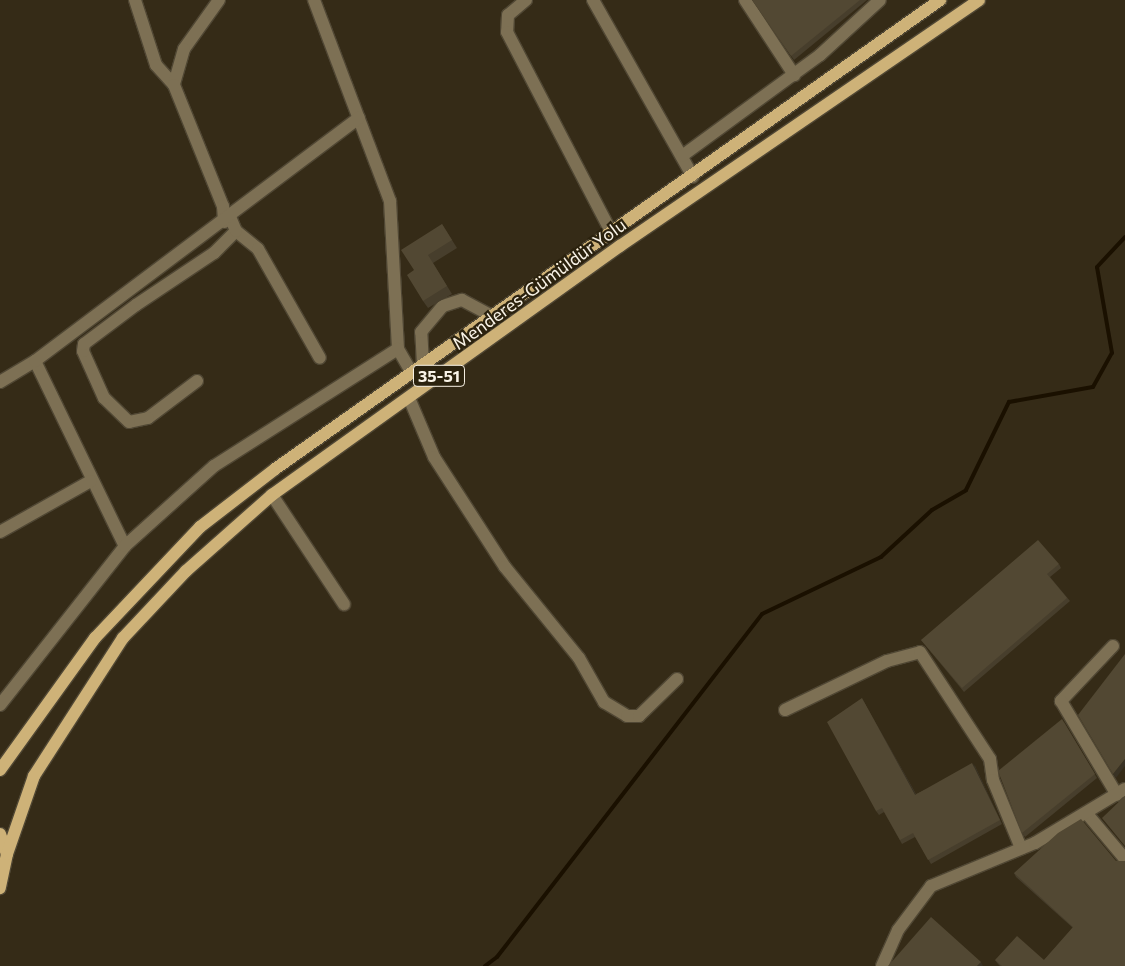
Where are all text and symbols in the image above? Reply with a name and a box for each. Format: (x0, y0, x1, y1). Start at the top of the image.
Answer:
street label: Menderes-Gümüldür Yolu (448, 214, 630, 354)
road number: 35-51 (413, 362, 465, 390)

